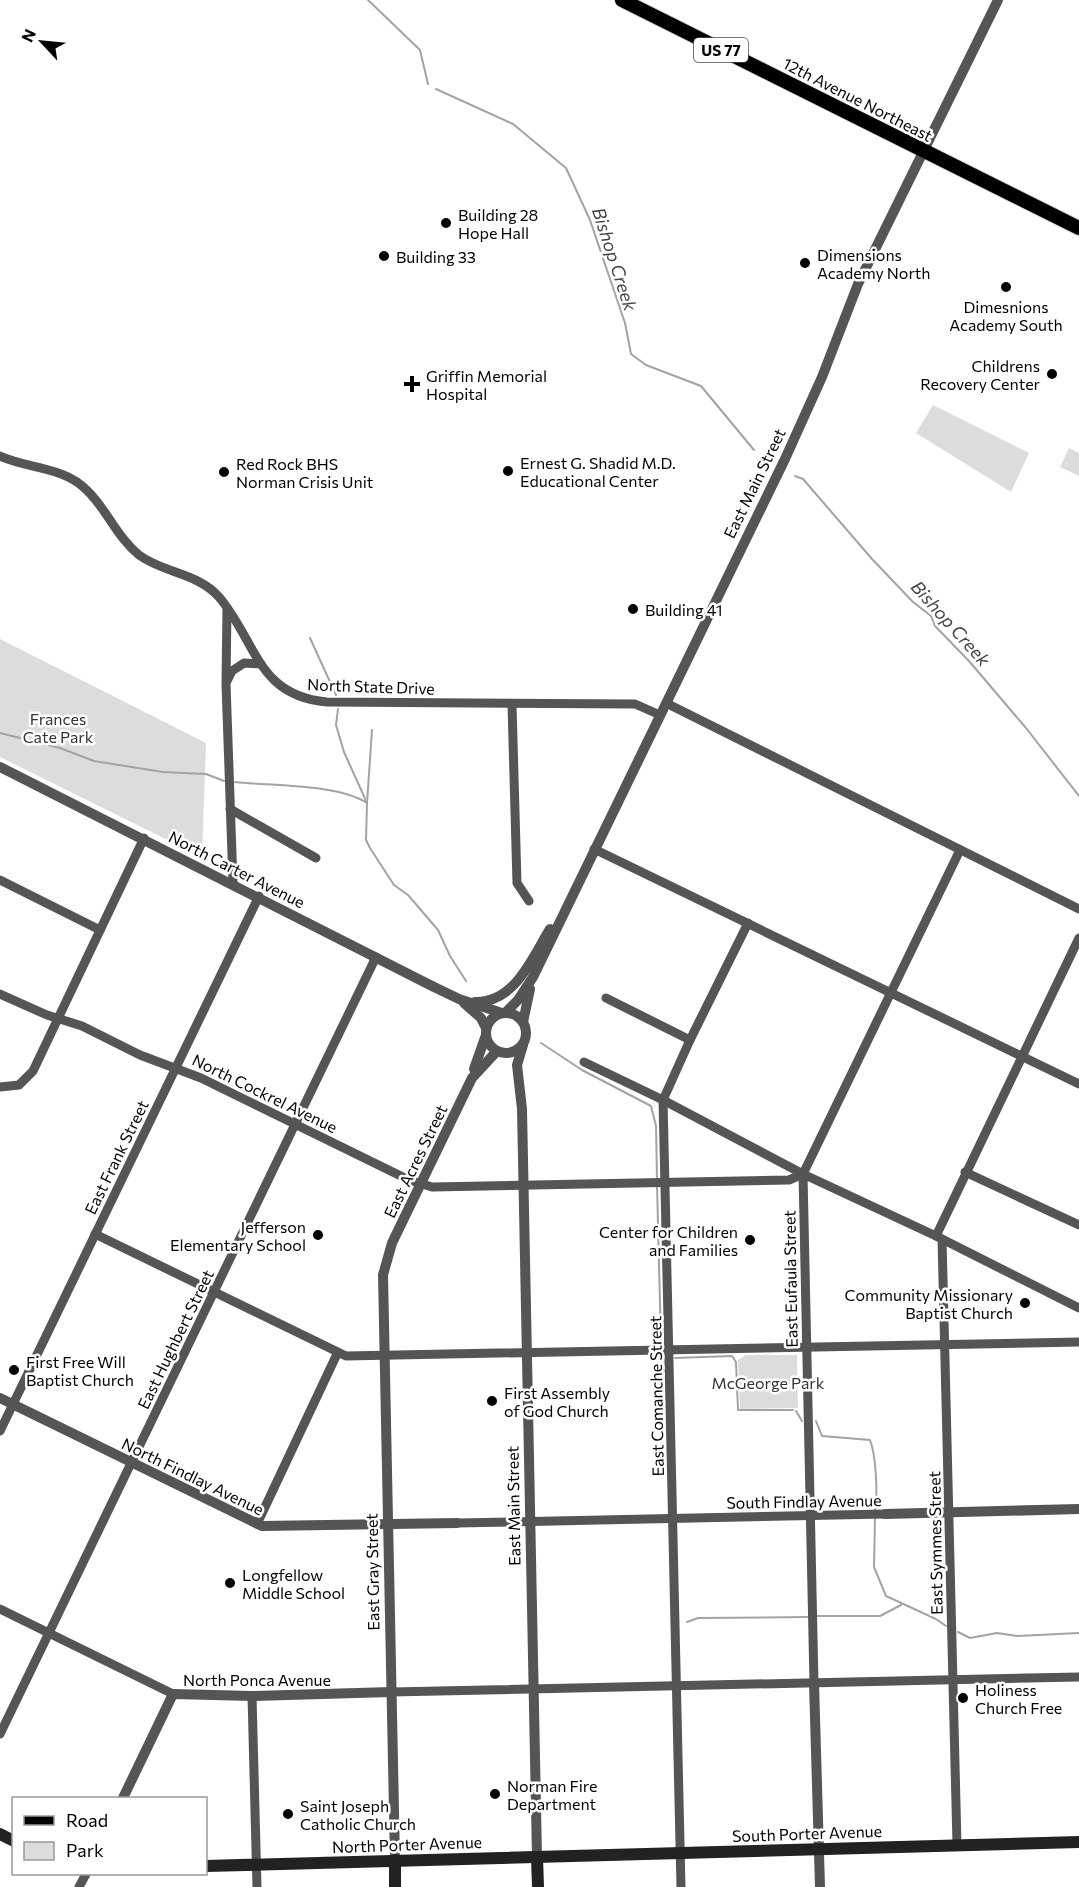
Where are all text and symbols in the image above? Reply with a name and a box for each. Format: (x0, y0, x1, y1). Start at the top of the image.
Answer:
north arrow (12, 12, 72, 72)
text: N (17, 26, 39, 45)
road number: US 77 (694, 38, 748, 62)
street label: 12th Avenue Northeast (780, 53, 936, 145)
water label: Bishop Creek (588, 204, 642, 315)
place label: Building 28 Hope Hall (458, 205, 538, 242)
marker: Building 28 Hope Hall (439, 216, 453, 230)
place label: Dimensions Academy North (817, 245, 931, 282)
place label: Building 33 (396, 247, 476, 266)
marker: Building 33 (377, 249, 391, 263)
marker: Dimensions Academy North (798, 256, 812, 270)
marker: Dimesnions Academy South (999, 280, 1013, 294)
place label: Dimesnions Academy South (949, 297, 1063, 334)
place label: Childrens Recovery Center (920, 356, 1041, 393)
place label: Griffin Memorial Hospital (426, 366, 547, 403)
marker: Childrens Recovery Center (1045, 367, 1059, 381)
marker: Griffin Memorial Hospital (403, 375, 421, 393)
street label: East Main Street (719, 425, 789, 541)
place label: Ernest G. Shadid M.D. Educational Center (520, 453, 676, 490)
place label: Red Rock BHS Norman Crisis Unit (236, 454, 374, 491)
marker: Ernest G. Shadid M.D. Educational Center (501, 464, 515, 478)
marker: Red Rock BHS Norman Crisis Unit (217, 465, 231, 479)
water label: Bishop Creek (907, 576, 996, 671)
place label: Building 41 (645, 600, 723, 619)
marker: Building 41 (626, 602, 640, 616)
street label: North State Drive (307, 674, 435, 698)
park label: Frances Cate Park (23, 709, 94, 746)
street label: North Carter Avenue (166, 826, 308, 912)
street label: North Cockrel Avenue (189, 1050, 341, 1136)
street label: East Frank Street (80, 1097, 152, 1217)
street label: East Acres Street (379, 1101, 451, 1221)
street label: East Eufaula Street (779, 1210, 801, 1348)
place label: Jefferson Elementary School (170, 1217, 306, 1254)
place label: Center for Children and Families (599, 1222, 738, 1259)
marker: Jefferson Elementary School (311, 1228, 325, 1242)
marker: Center for Children and Families (743, 1233, 757, 1247)
street label: East Hughbert Street (133, 1266, 217, 1412)
place label: Community Missionary Baptist Church (845, 1285, 1013, 1322)
marker: Community Missionary Baptist Church (1018, 1296, 1032, 1310)
street label: East Comanche Street (645, 1315, 667, 1476)
place label: First Free Will Baptist Church (26, 1352, 134, 1389)
marker: First Free Will Baptist Church (7, 1363, 21, 1377)
park label: McGeorge Park (712, 1373, 825, 1392)
place label: First Assembly of God Church (504, 1383, 610, 1420)
marker: First Assembly of God Church (485, 1394, 499, 1408)
street label: North Findlay Avenue (119, 1433, 267, 1519)
street label: East Main Street (502, 1445, 524, 1566)
street label: East Symmes Street (924, 1470, 946, 1615)
street label: South Findlay Avenue (726, 1490, 882, 1512)
street label: East Gray Street (361, 1513, 383, 1631)
place label: Longfellow Middle School (242, 1565, 345, 1602)
marker: Longfellow Middle School (223, 1576, 237, 1590)
street label: North Ponca Avenue (183, 1670, 331, 1689)
place label: Holiness Church Free (975, 1680, 1062, 1717)
marker: Holiness Church Free (956, 1691, 970, 1705)
place label: Norman Fire Department (507, 1776, 597, 1813)
marker: Norman Fire Department (488, 1787, 502, 1801)
place label: Saint Joseph Catholic Church (300, 1796, 416, 1833)
legend (12, 1797, 207, 1875)
marker: Saint Joseph Catholic Church (281, 1807, 295, 1821)
text: Road (66, 1809, 108, 1831)
street label: South Porter Avenue (732, 1821, 882, 1845)
street label: North Porter Avenue (332, 1832, 482, 1856)
text: Park (66, 1839, 104, 1861)

